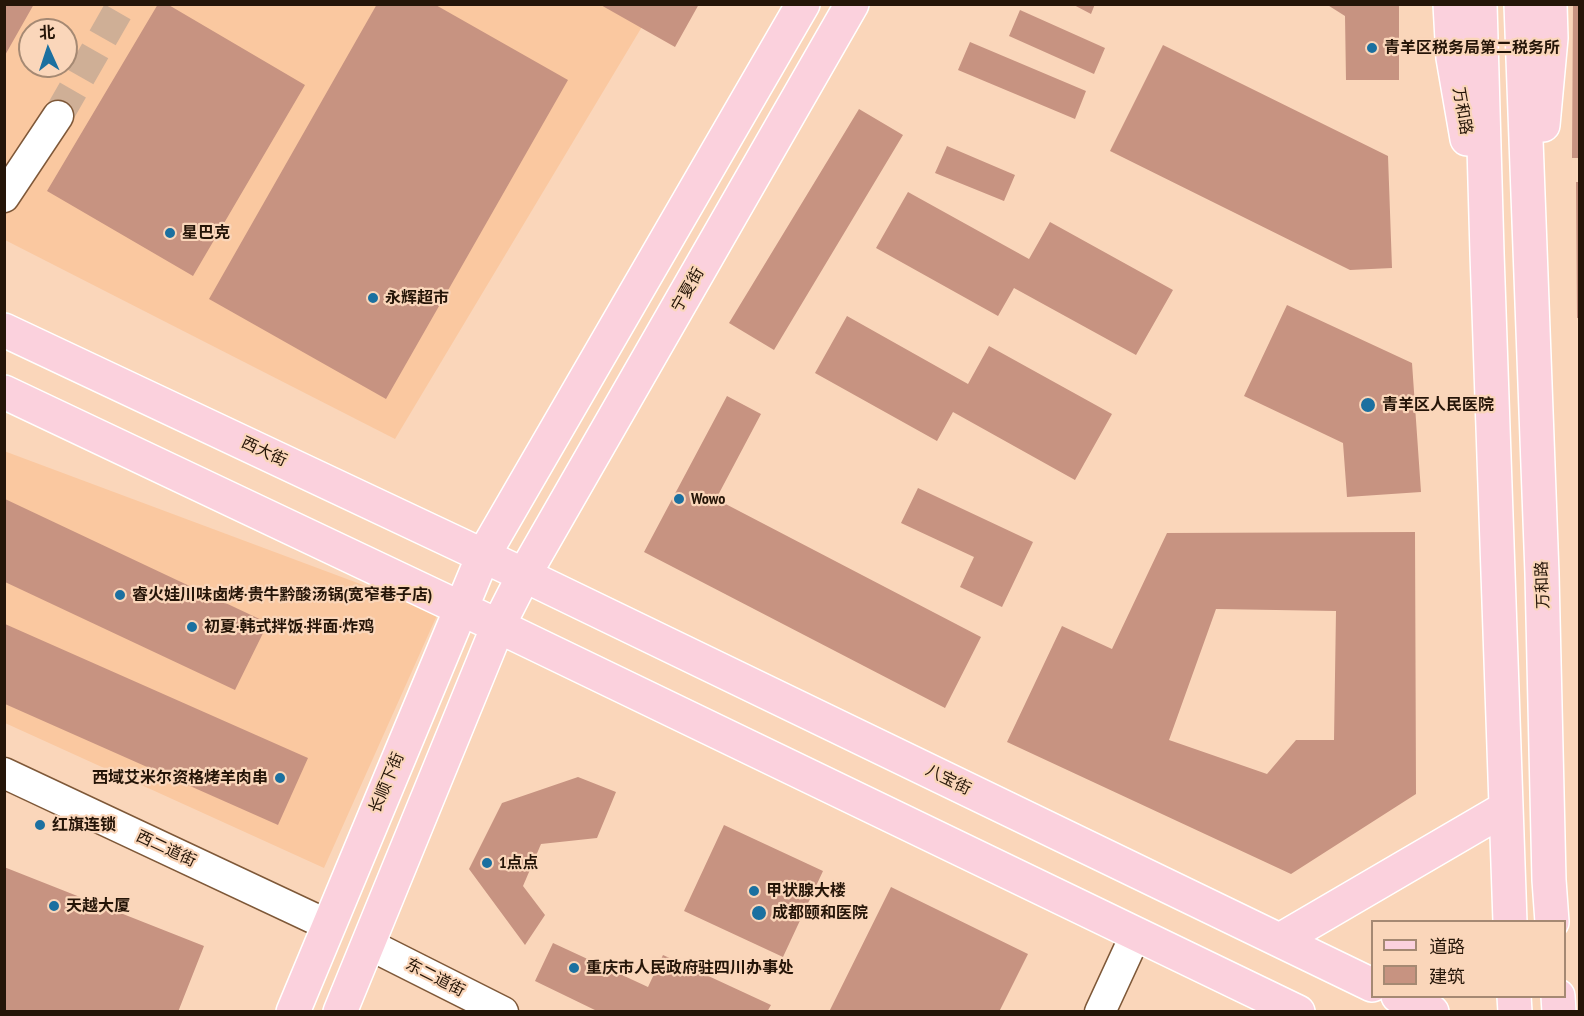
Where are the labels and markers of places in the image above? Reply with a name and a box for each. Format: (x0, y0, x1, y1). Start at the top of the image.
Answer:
place label: 青羊区税务局第二税务所 (1384, 38, 1560, 58)
marker: 青羊区税务局第二税务所 (1365, 41, 1379, 55)
place label: 星巴克 (182, 223, 230, 243)
marker: 星巴克 (163, 226, 177, 240)
place label: 永辉超市 (385, 288, 449, 308)
marker: 永辉超市 (366, 291, 380, 305)
place label: 青羊区人民医院 (1382, 395, 1494, 415)
marker: 青羊区人民医院 (1359, 396, 1377, 414)
place label: Wowo (691, 489, 725, 509)
marker: Wowo (672, 492, 686, 506)
place label: 睿火娃川味卤烤·贵牛黔酸汤锅(宽窄巷子店) (132, 585, 432, 605)
marker: 睿火娃川味卤烤·贵牛黔酸汤锅(宽窄巷子店) (113, 588, 127, 602)
place label: 初夏·韩式拌饭·拌面·炸鸡 (204, 617, 374, 637)
marker: 初夏·韩式拌饭·拌面·炸鸡 (185, 620, 199, 634)
place label: 西域艾米尔资格烤羊肉串 (92, 768, 268, 788)
marker: 西域艾米尔资格烤羊肉串 (273, 771, 287, 785)
place label: 红旗连锁 (52, 815, 116, 835)
marker: 红旗连锁 (33, 818, 47, 832)
place label: 1点点 (499, 853, 539, 873)
marker: 1点点 (480, 856, 494, 870)
place label: 甲状腺大楼 (766, 881, 846, 901)
marker: 甲状腺大楼 (747, 884, 761, 898)
place label: 天越大厦 (66, 896, 130, 916)
marker: 天越大厦 (47, 899, 61, 913)
place label: 成都颐和医院 (772, 903, 868, 923)
marker: 成都颐和医院 (750, 904, 768, 922)
place label: 重庆市人民政府驻四川办事处 (586, 958, 794, 978)
marker: 重庆市人民政府驻四川办事处 (567, 961, 581, 975)

